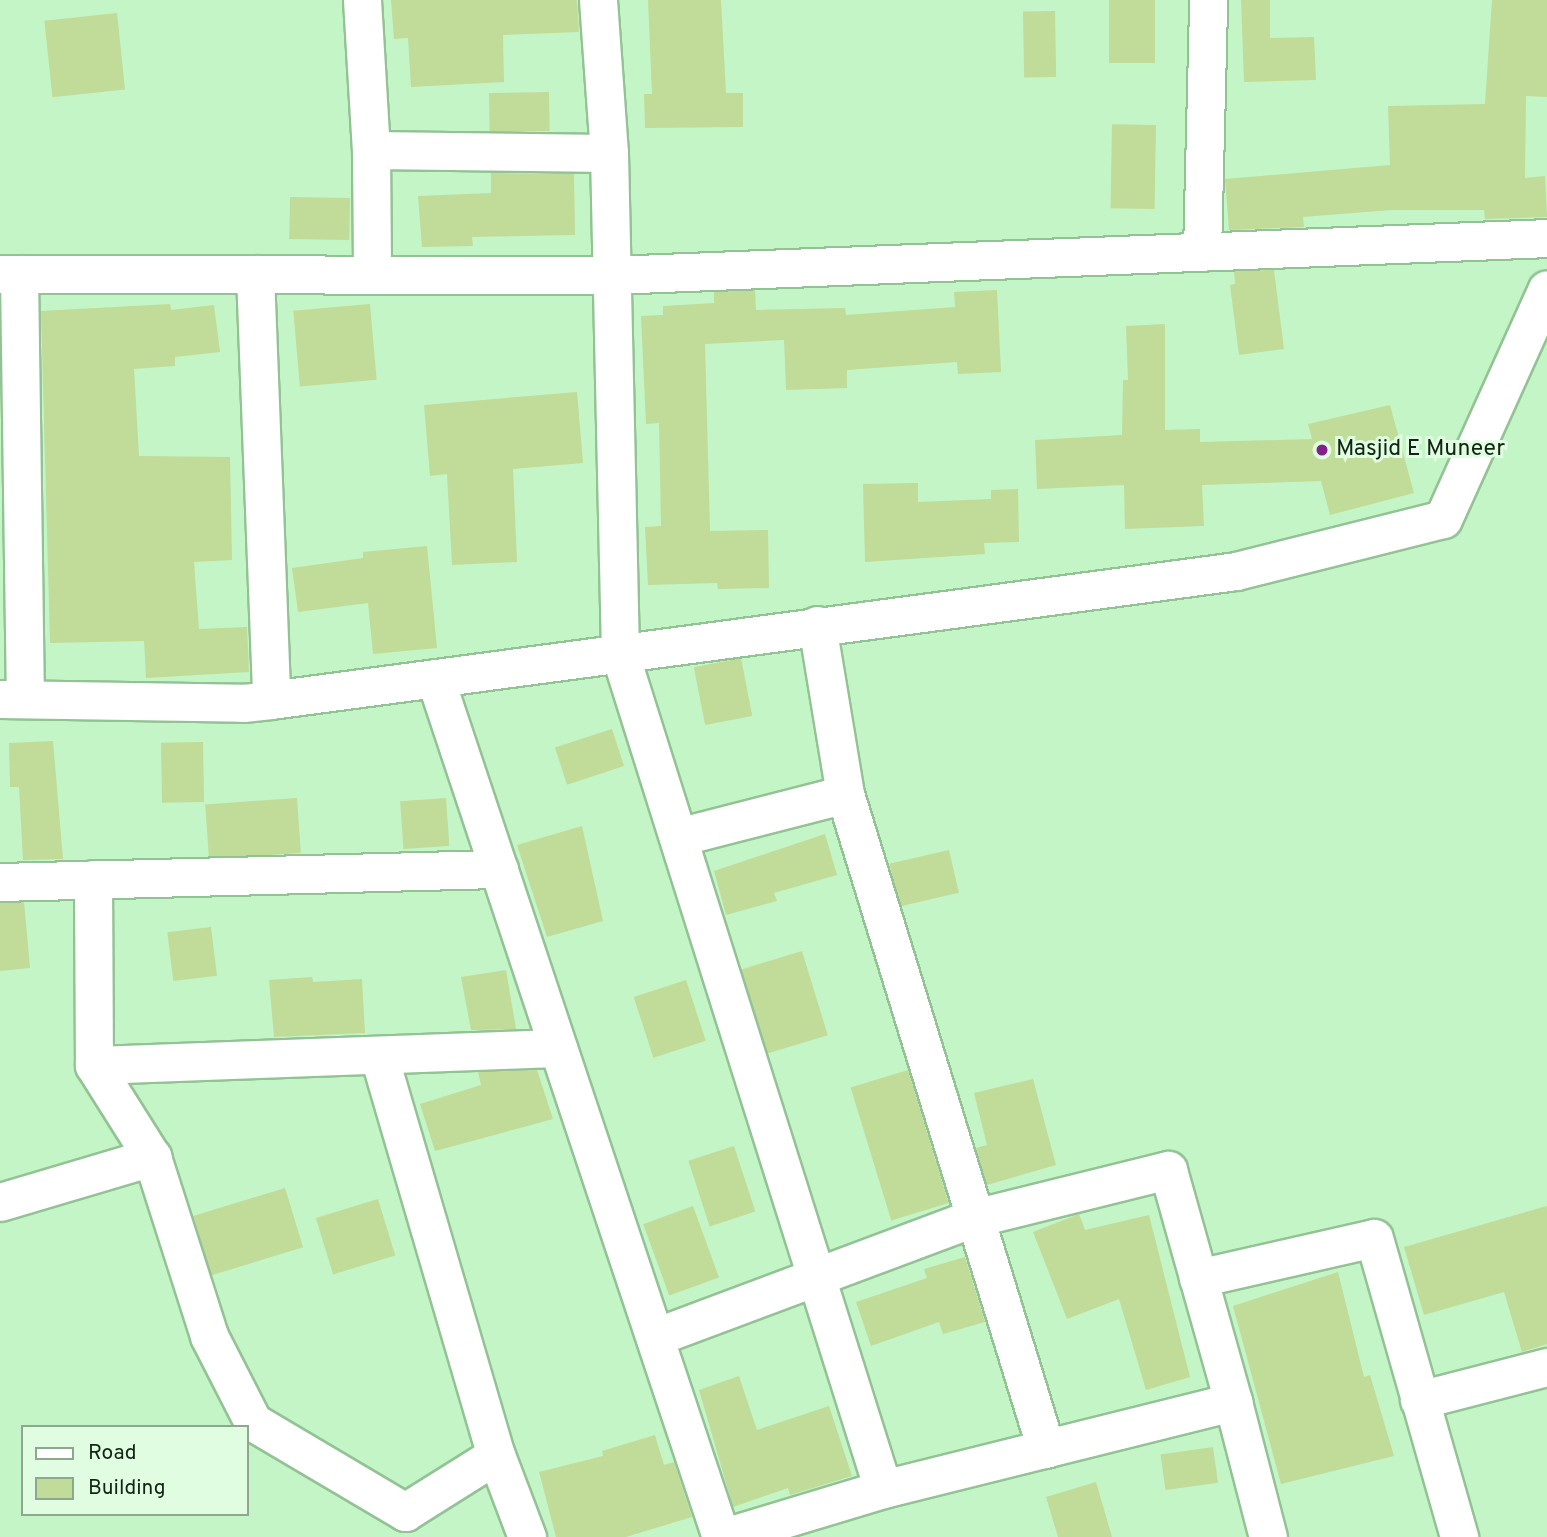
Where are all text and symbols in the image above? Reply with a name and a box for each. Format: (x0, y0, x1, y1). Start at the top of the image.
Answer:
place label: Masjid E Muneer (1336, 436, 1505, 464)
marker: Masjid E Muneer (1314, 442, 1330, 458)
legend (21, 1425, 248, 1516)
text: Road (88, 1440, 137, 1467)
text: Building (88, 1475, 166, 1502)

